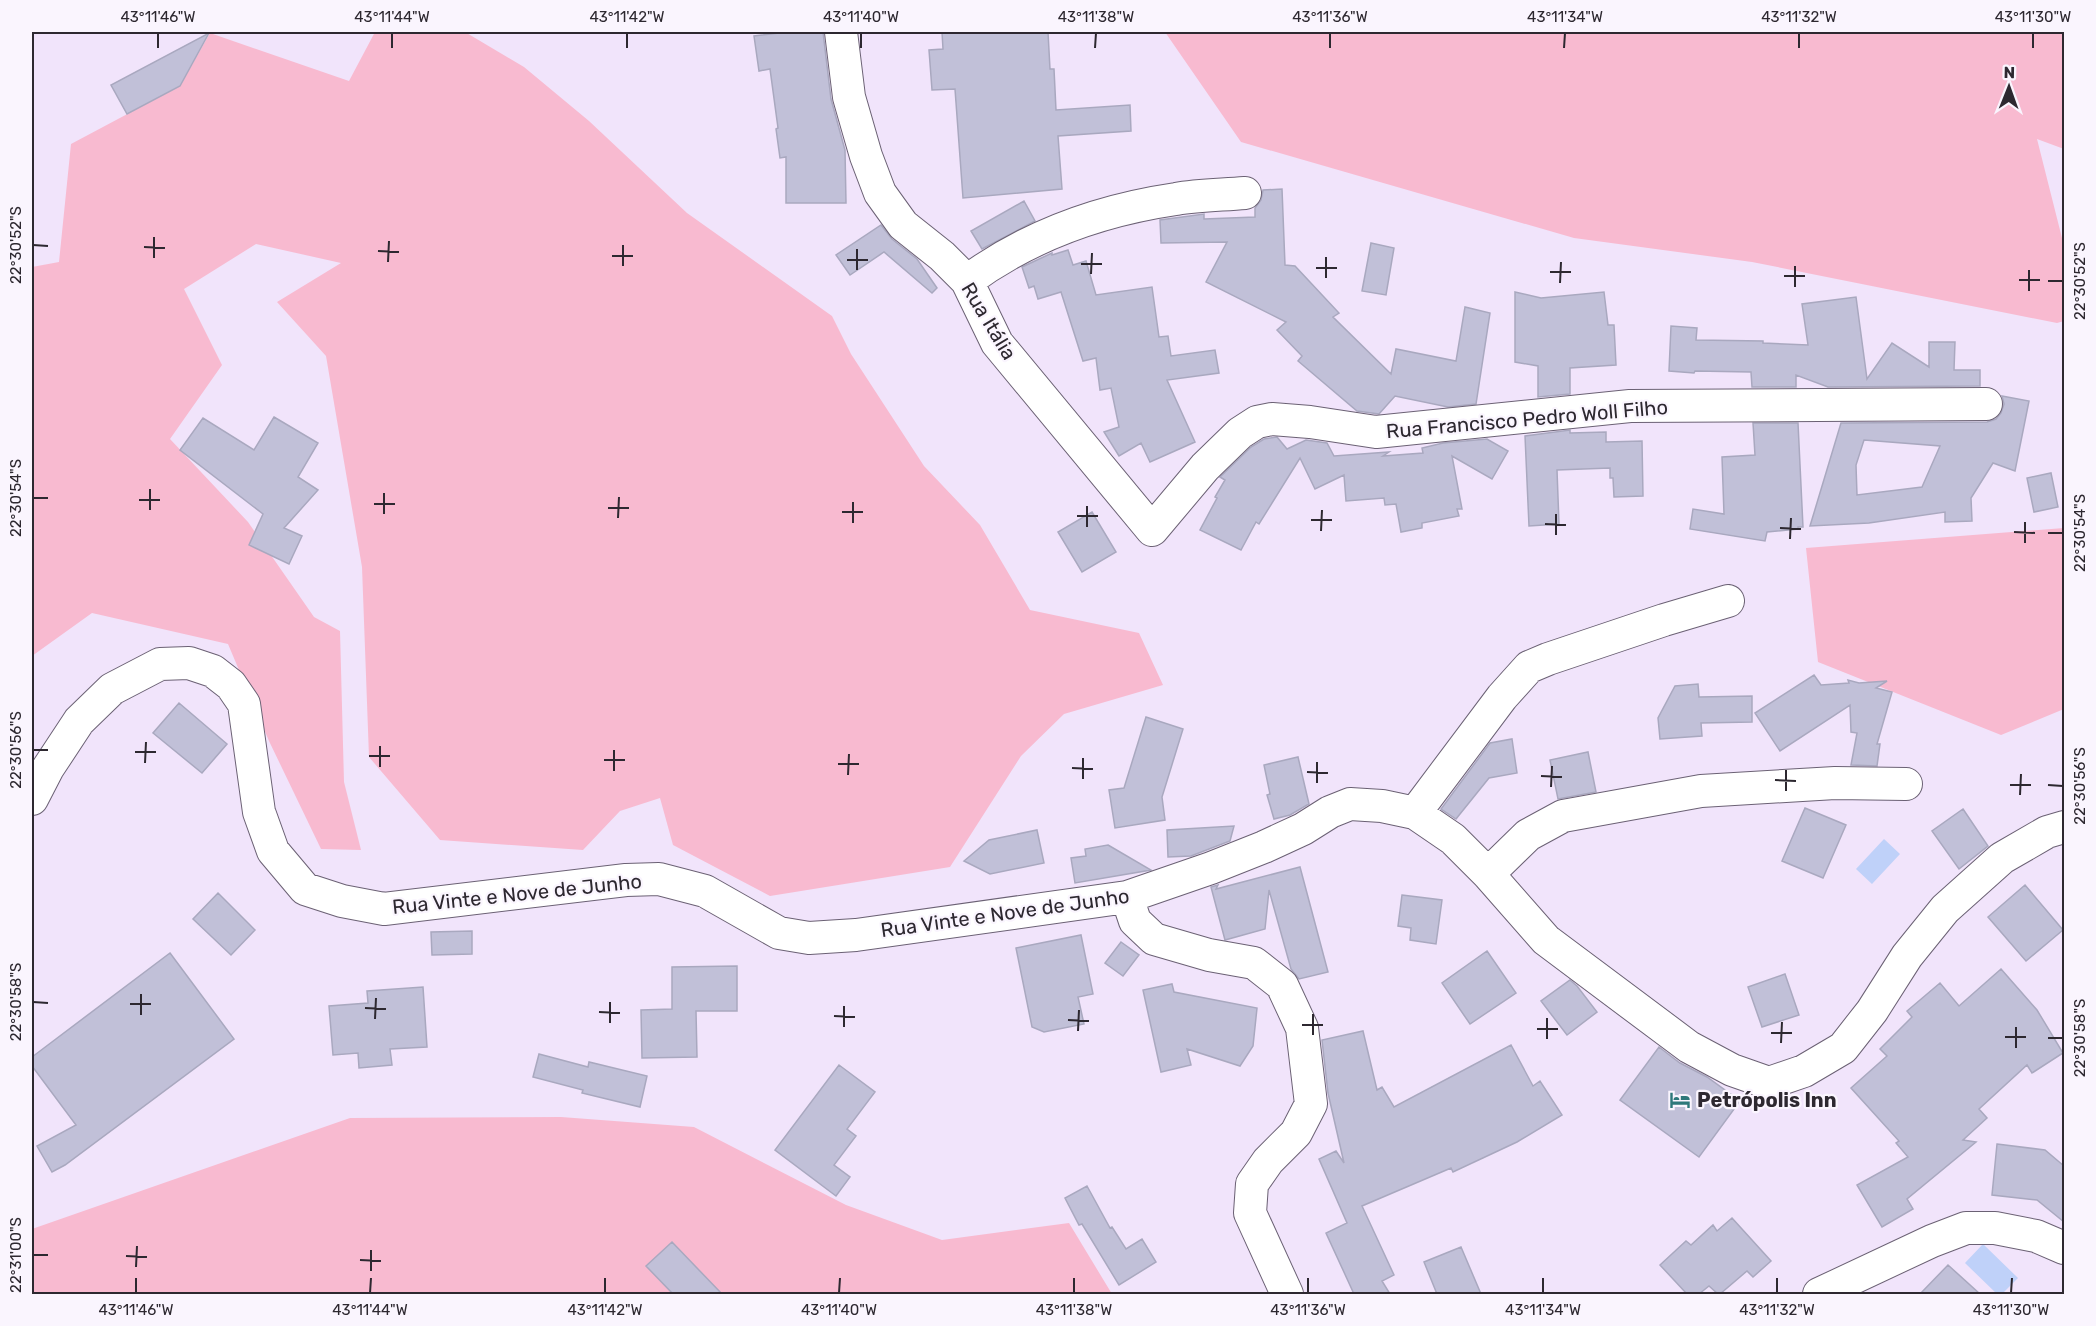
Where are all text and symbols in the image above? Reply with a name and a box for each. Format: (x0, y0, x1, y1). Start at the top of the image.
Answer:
text: 43°11'46"W (121, 8, 195, 26)
text: 43°11'44"W (354, 8, 430, 26)
text: 43°11'42"W (589, 8, 665, 26)
text: 43°11'40"W (823, 8, 899, 26)
text: 43°11'38"W (1058, 8, 1134, 26)
text: 43°11'36"W (1292, 8, 1368, 26)
text: 43°11'34"W (1527, 8, 1603, 26)
text: 43°11'32"W (1761, 8, 1837, 26)
text: 43°11'30"W (1995, 8, 2071, 26)
north arrow (1979, 57, 2039, 117)
text: N (2003, 63, 2015, 82)
text: 22°30'52"S (7, 206, 25, 284)
text: 22°30'52"S (2071, 242, 2089, 320)
street label: Rua Itália (957, 278, 1021, 364)
street label: Rua Francisco Pedro Woll Filho (1385, 395, 1669, 443)
text: 22°30'54"S (7, 459, 25, 537)
text: 22°30'54"S (2071, 494, 2089, 572)
text: 22°30'56"S (7, 711, 25, 789)
text: 22°30'56"S (2071, 747, 2089, 825)
street label: Rua Vinte e Nove de Junho (391, 869, 643, 919)
street label: Rua Vinte e Nove de Junho (879, 884, 1131, 942)
text: 22°30'58"S (7, 963, 25, 1041)
text: 22°30'58"S (2071, 999, 2089, 1077)
hotel icon: Petrópolis Inn (1668, 1088, 1692, 1112)
place label: Petrópolis Inn (1697, 1088, 1837, 1112)
text: 22°31'00"S (7, 1217, 25, 1293)
text: 43°11'46"W (99, 1301, 173, 1319)
text: 43°11'44"W (332, 1301, 408, 1319)
text: 43°11'42"W (567, 1301, 643, 1319)
text: 43°11'40"W (801, 1301, 877, 1319)
text: 43°11'38"W (1036, 1301, 1112, 1319)
text: 43°11'36"W (1270, 1301, 1346, 1319)
text: 43°11'34"W (1505, 1301, 1581, 1319)
text: 43°11'32"W (1739, 1301, 1815, 1319)
text: 43°11'30"W (1973, 1301, 2049, 1319)

